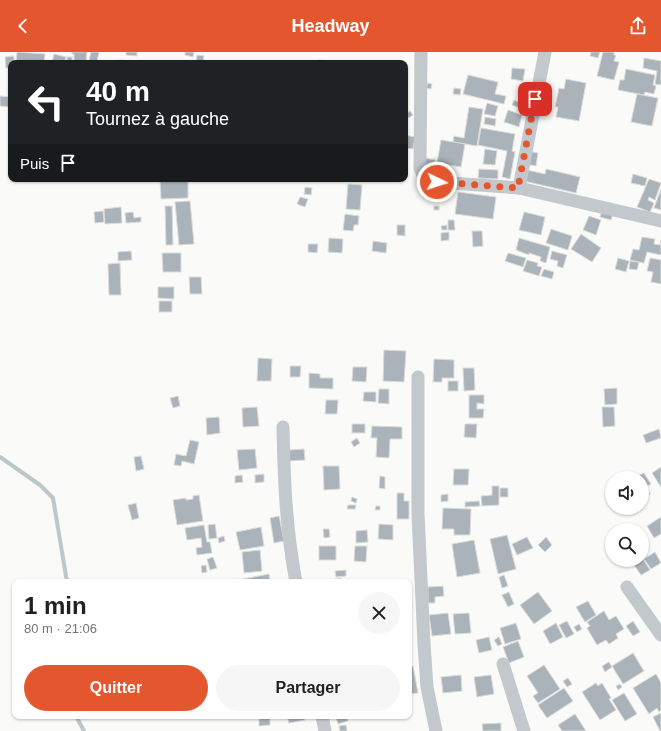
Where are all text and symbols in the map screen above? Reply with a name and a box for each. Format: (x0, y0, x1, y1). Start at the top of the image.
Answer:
icon: back (12, 15, 34, 37)
icon: share (627, 15, 649, 37)
text: Headway (291, 16, 370, 36)
icon: left (20, 76, 72, 128)
text: 40 m (86, 76, 150, 107)
pin (518, 82, 552, 116)
icon: arrive (524, 88, 546, 110)
text: Tournez à gauche (86, 109, 229, 129)
icon: arrive (57, 152, 79, 174)
text: Puis (20, 155, 49, 172)
position arrow (416, 161, 458, 203)
map controls (605, 471, 649, 567)
button: sound (605, 471, 649, 515)
button: search (605, 523, 649, 567)
text: 1 min (24, 592, 87, 619)
button: close (358, 592, 400, 634)
text: 80 m · 21:06 (24, 621, 97, 636)
button: Quitter (24, 665, 208, 711)
button: Partager (216, 665, 400, 711)

